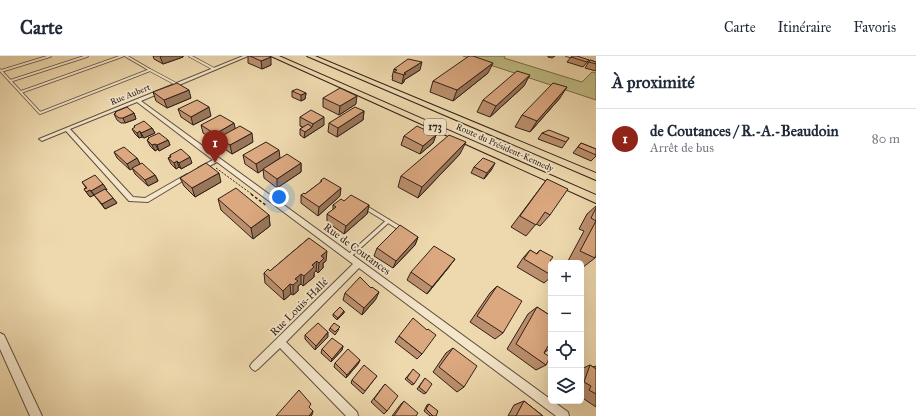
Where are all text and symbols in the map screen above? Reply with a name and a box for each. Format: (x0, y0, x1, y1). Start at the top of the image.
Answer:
text: Carte (20, 16, 63, 39)
text: Carte (724, 19, 756, 36)
text: Itinéraire (778, 19, 831, 36)
text: Favoris (853, 19, 896, 36)
text: À proximité (612, 72, 695, 93)
street label: Rue Aubert (108, 81, 152, 107)
road number: 173 (424, 119, 446, 135)
street label: Route du Président-Kennedy (454, 120, 556, 174)
text: de Coutances / R.-A.-Beaudoin (650, 122, 839, 140)
pin: 1 (202, 130, 228, 163)
text: 1 (622, 131, 628, 147)
text: 80 m (872, 131, 900, 147)
text: Arrêt de bus (650, 140, 714, 156)
your location (269, 187, 289, 207)
street label: Rue de Coutances (321, 220, 393, 278)
map controls (548, 260, 584, 404)
button: + (548, 260, 584, 296)
street label: Rue Louis-Hallé (267, 275, 331, 339)
button: − (548, 296, 584, 332)
button: locate (548, 332, 584, 368)
button: layers (548, 368, 584, 404)

